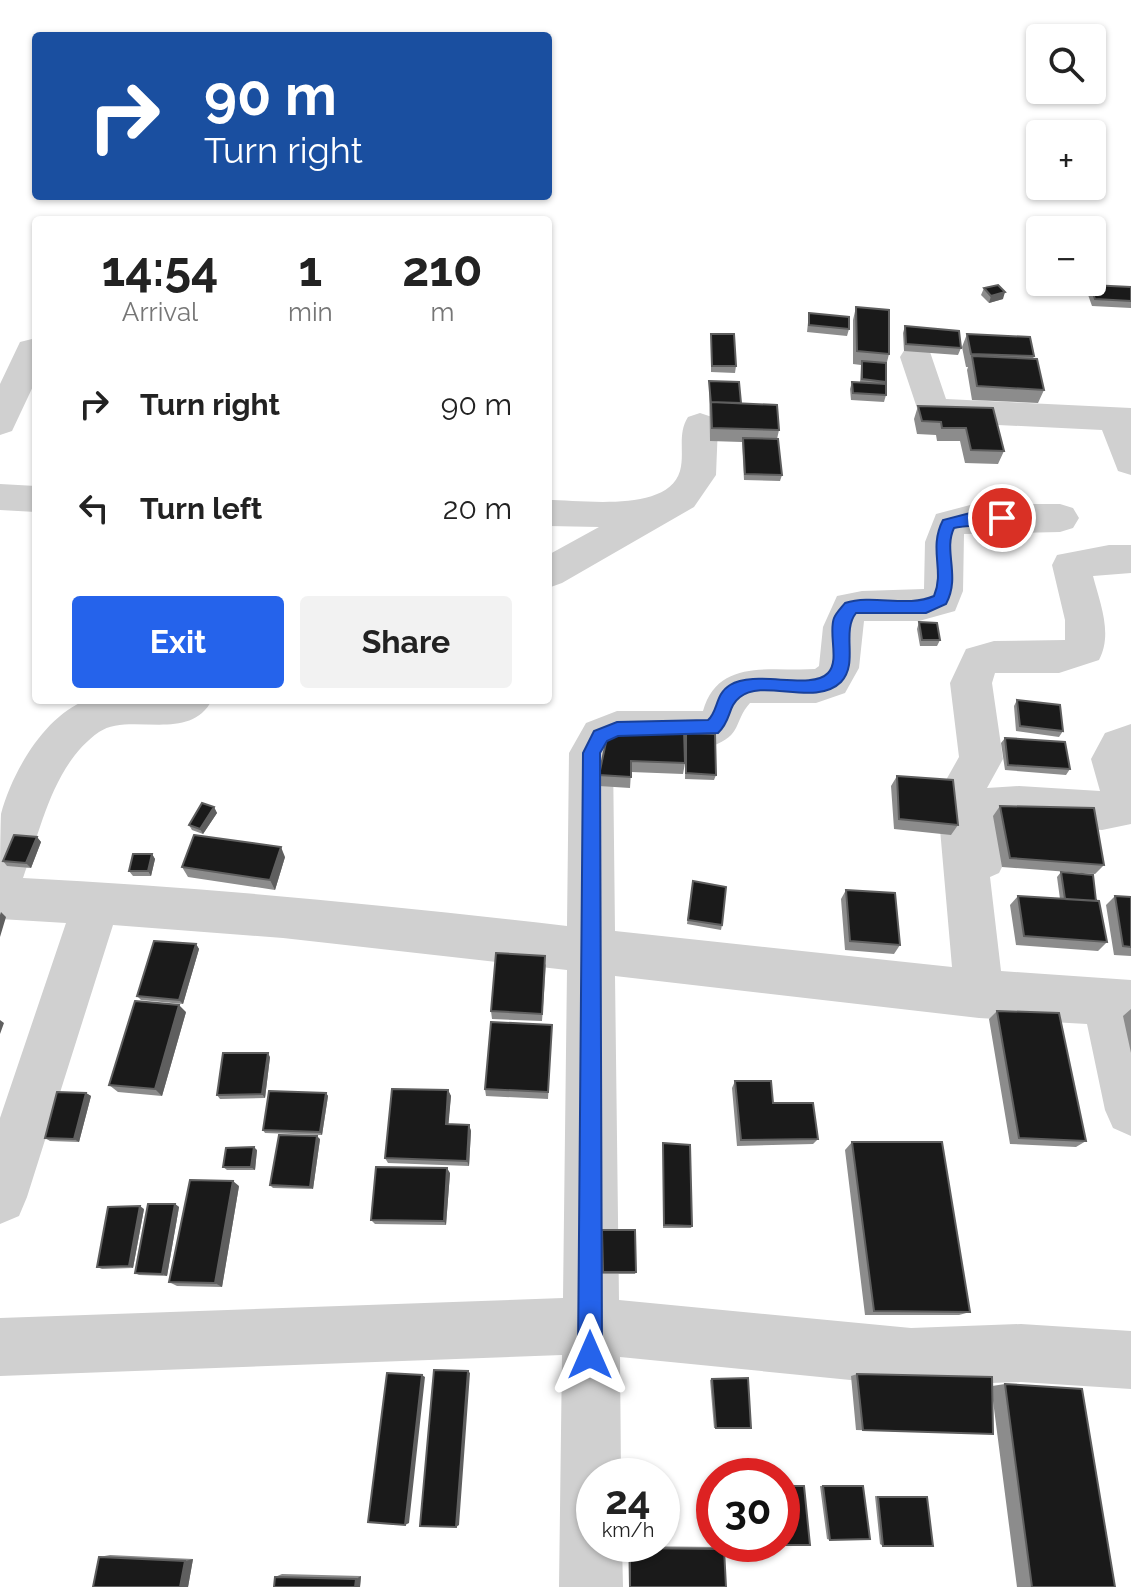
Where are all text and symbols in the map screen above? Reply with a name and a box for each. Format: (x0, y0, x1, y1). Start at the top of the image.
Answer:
map controls (1026, 24, 1106, 296)
button: search (1026, 24, 1106, 104)
text: 90 m (204, 62, 337, 128)
icon: right (72, 64, 176, 168)
button: + (1026, 120, 1106, 200)
text: Turn right (204, 129, 363, 171)
button: − (1026, 216, 1106, 296)
text: 14:54 (102, 241, 218, 297)
text: 1 (298, 241, 322, 297)
text: 210 (402, 241, 482, 297)
text: Arrival (122, 297, 198, 327)
text: min (288, 297, 333, 327)
text: m (430, 297, 454, 327)
icon: right (72, 382, 116, 426)
text: Turn right (140, 387, 280, 422)
text: 90 m (441, 387, 512, 422)
pin (968, 484, 1036, 552)
icon: left (72, 486, 116, 530)
text: Turn left (140, 491, 262, 526)
text: 20 m (443, 491, 512, 526)
icon: arrive (980, 496, 1024, 540)
button: Exit (72, 596, 284, 688)
button: Share (300, 596, 512, 688)
position arrow (548, 1313, 632, 1397)
speed limit sign: 30 (696, 1458, 800, 1562)
text: 24 (605, 1476, 651, 1523)
text: km/h (602, 1518, 654, 1542)

